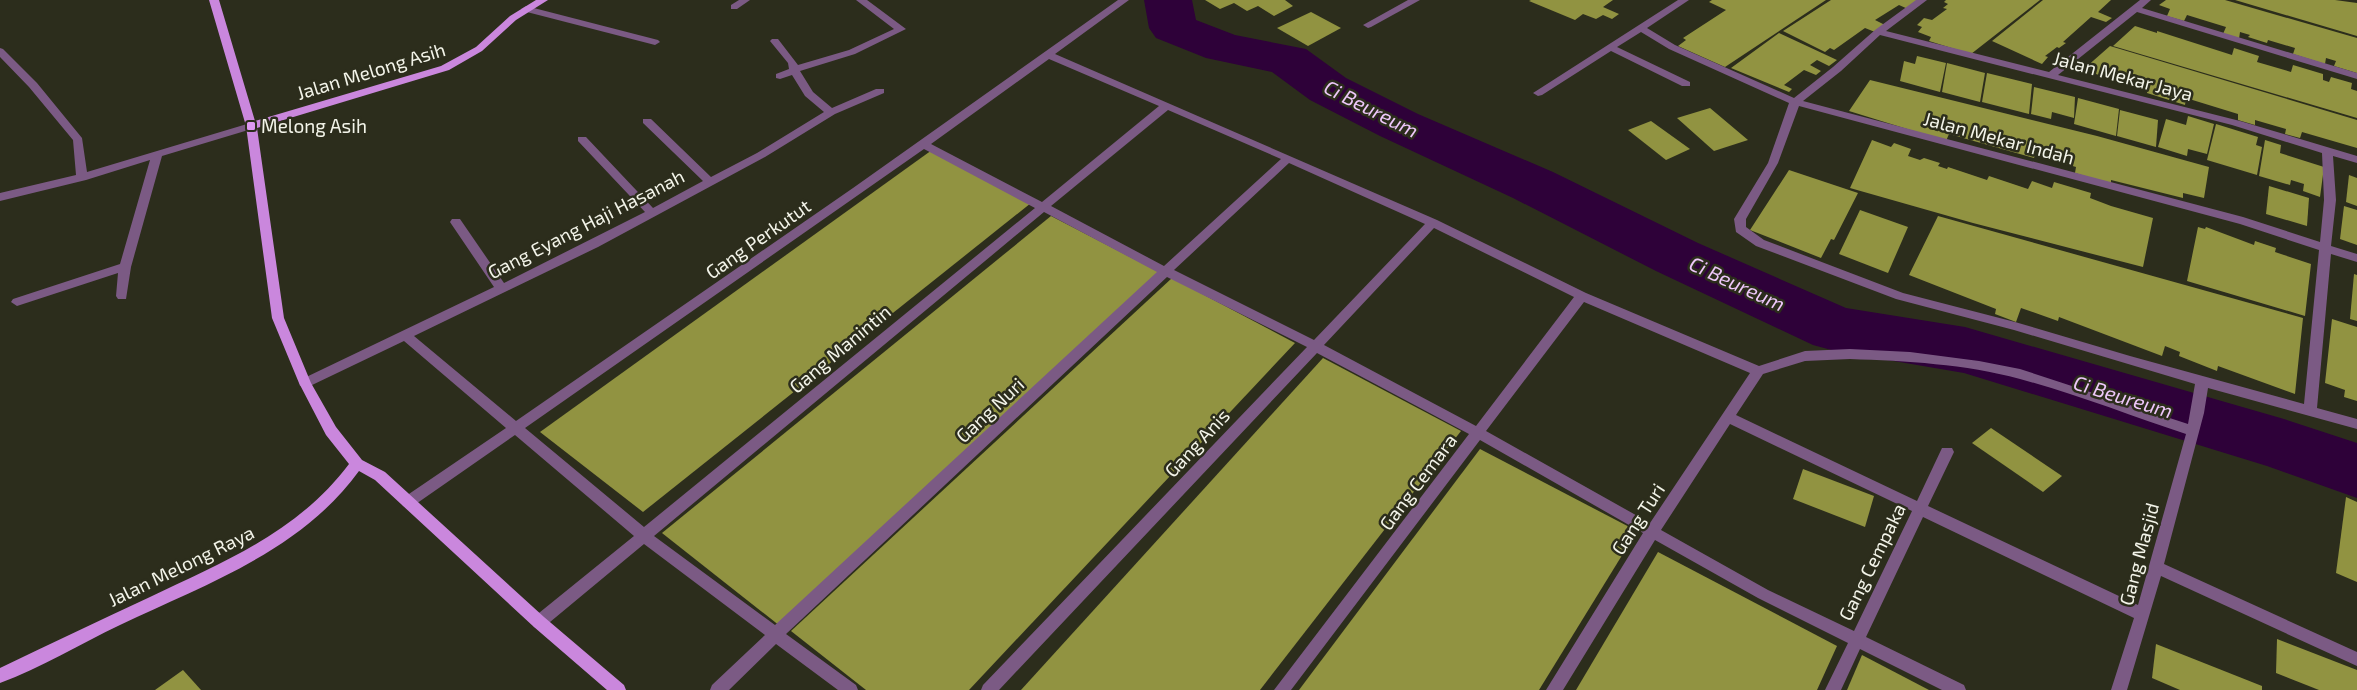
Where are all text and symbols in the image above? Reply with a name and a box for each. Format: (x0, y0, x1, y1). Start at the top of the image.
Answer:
street label: Jalan Melong Asih (294, 37, 448, 104)
street label: Jalan Mekar Jaya (2051, 46, 2195, 105)
water label: Ci Beureum (1320, 74, 1423, 142)
street label: Jalan Mekar Indah (1921, 106, 2077, 169)
place label: Melong Asih (261, 114, 367, 137)
marker: Melong Asih (245, 120, 257, 132)
street label: Gang Eyang Haji Hasanah (484, 164, 688, 283)
street label: Gang Perkutut (701, 194, 815, 283)
water label: Ci Beureum (1686, 251, 1789, 316)
street label: Gang Manintin (784, 300, 895, 398)
water label: Ci Beureum (2071, 370, 2176, 422)
street label: Gang Nuri (951, 372, 1029, 447)
street label: Gang Anis (1159, 404, 1234, 482)
street label: Gang Cemara (1374, 429, 1461, 534)
street label: Gang Turi (1606, 479, 1669, 559)
street label: Gang Cempaka (1833, 499, 1910, 624)
street label: Gang Masjid (2114, 500, 2163, 608)
street label: Jalan Melong Raya (104, 520, 258, 611)

